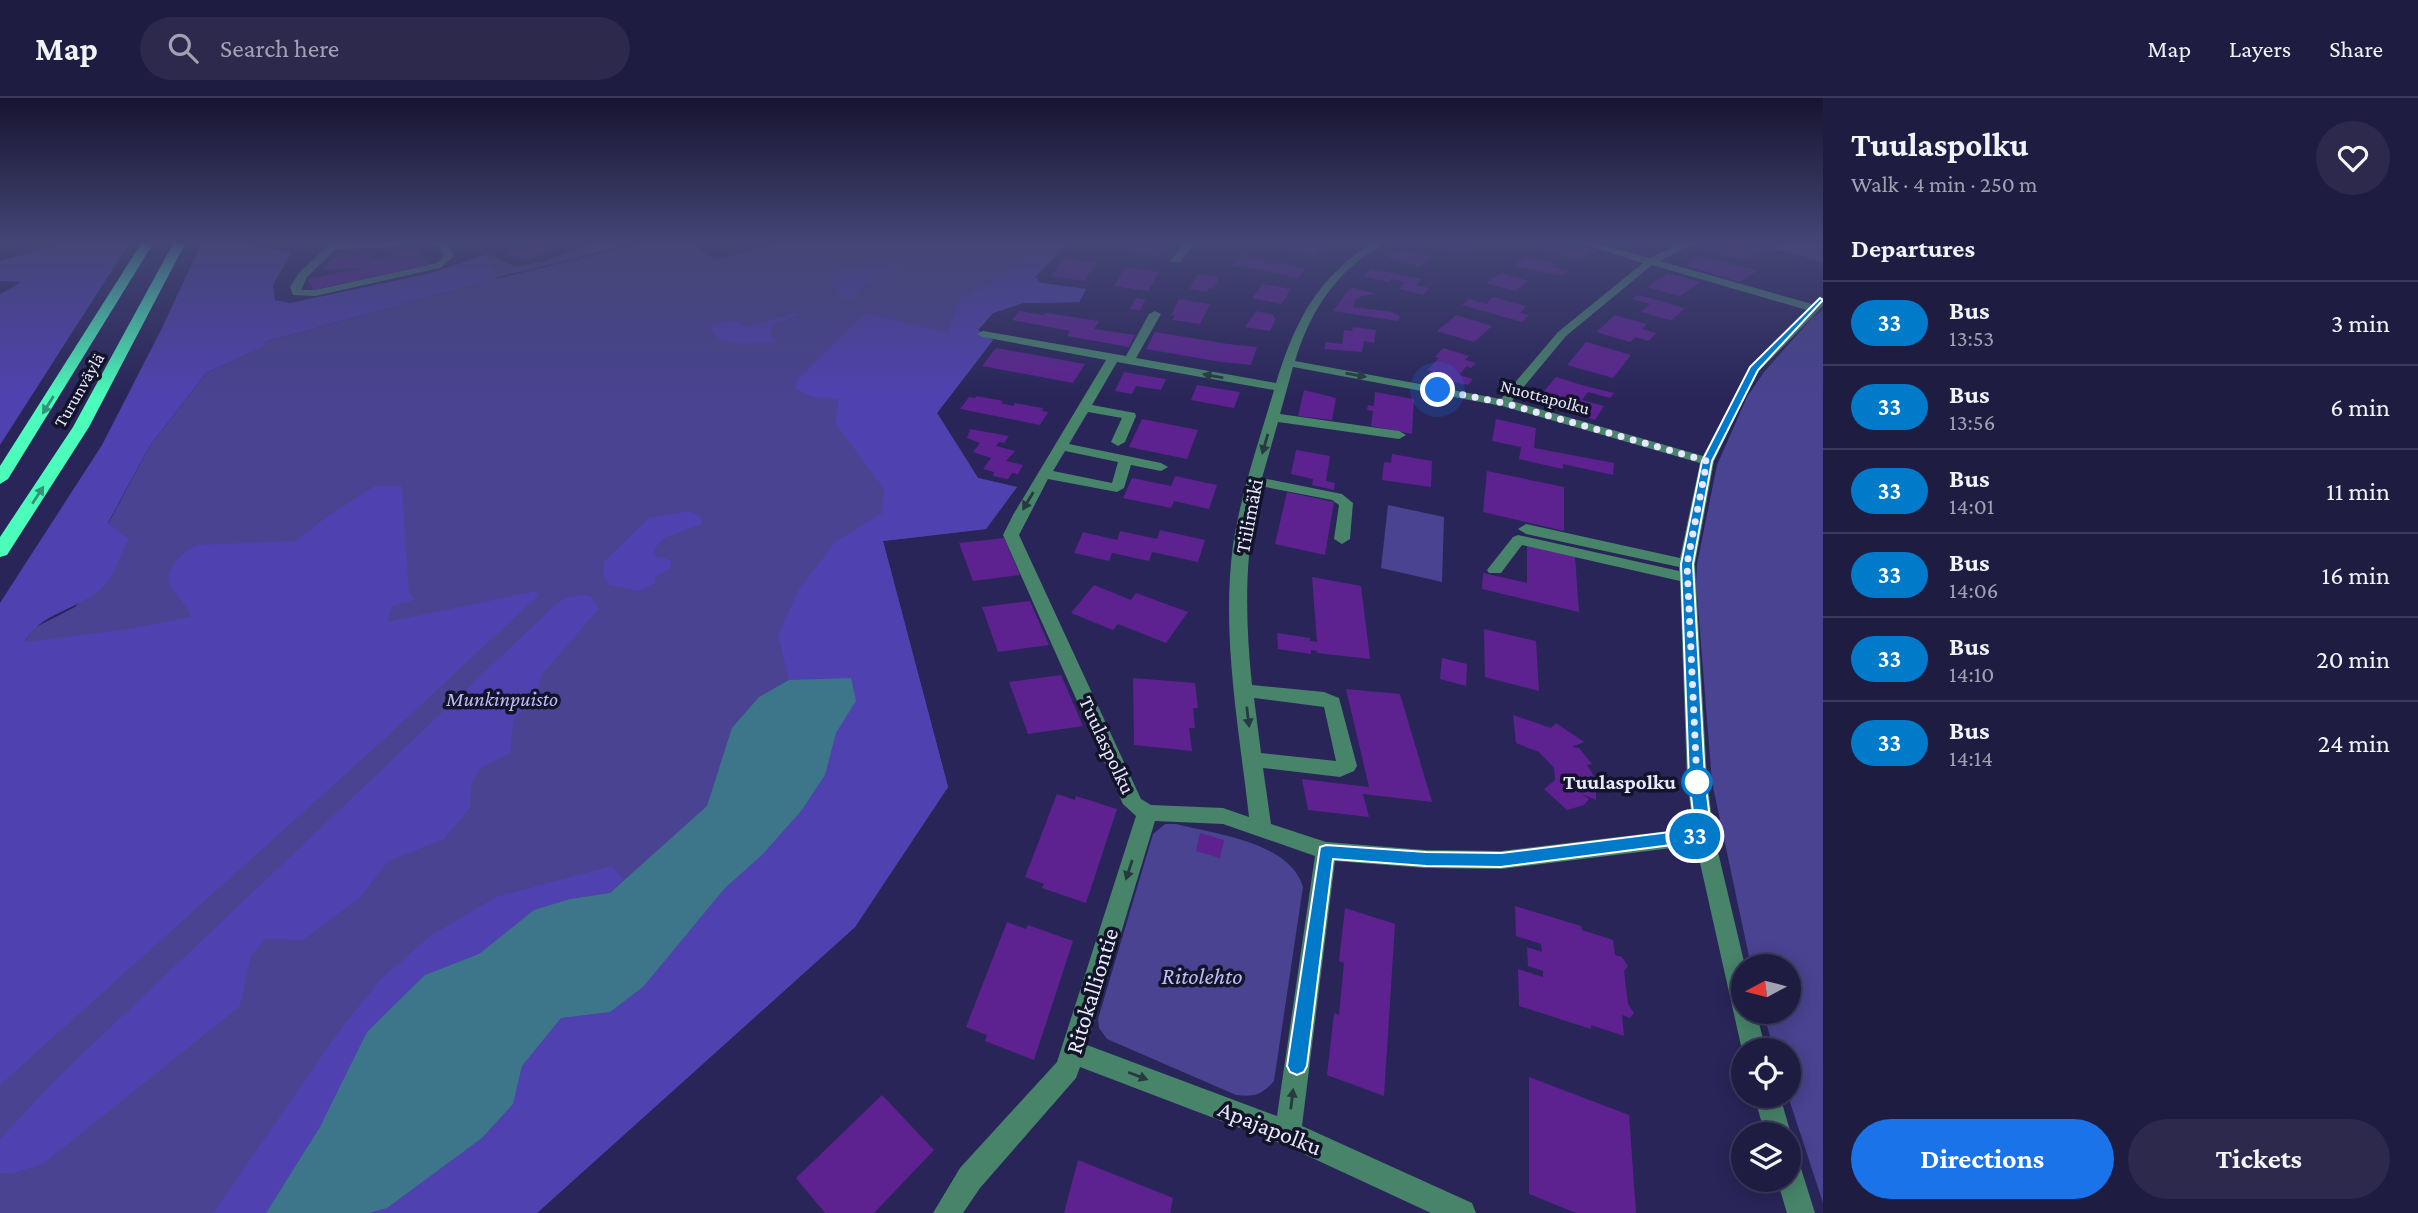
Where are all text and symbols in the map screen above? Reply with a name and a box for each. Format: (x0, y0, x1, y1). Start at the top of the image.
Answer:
search box (140, 17, 630, 80)
icon: search (164, 29, 202, 67)
text: Map (35, 30, 98, 67)
text: Search here (220, 34, 339, 63)
text: Map (2147, 35, 2191, 62)
text: Layers (2229, 35, 2291, 62)
text: Share (2329, 35, 2383, 62)
button: heart (2316, 121, 2390, 195)
text: Tuulaspolku (1851, 126, 2029, 163)
text: Walk · 4 min · 250 m (1851, 171, 2038, 197)
text: Departures (1851, 234, 1975, 263)
text: Bus (1949, 296, 1990, 325)
text: 33 (1878, 309, 1901, 336)
text: 3 min (2331, 309, 2390, 338)
text: 13:53 (1949, 325, 1994, 351)
street label: Turunväylä (50, 349, 108, 431)
one-way arrow (1202, 370, 1224, 381)
one-way arrow (1345, 370, 1367, 381)
your location (1420, 372, 1455, 407)
street label: Nuottapolku (1498, 375, 1592, 419)
text: Bus (1949, 380, 1990, 409)
text: 33 (1878, 393, 1901, 420)
text: 6 min (2330, 393, 2390, 422)
one-way arrow (42, 395, 54, 414)
text: 13:56 (1949, 409, 1995, 435)
one-way arrow (1260, 434, 1270, 455)
text: Bus (1949, 464, 1990, 493)
street label: Tiilimäki (1230, 476, 1268, 555)
text: 33 (1878, 477, 1901, 504)
text: 11 min (2326, 477, 2390, 506)
one-way arrow (32, 485, 45, 504)
one-way arrow (1022, 491, 1035, 511)
text: 14:01 (1949, 493, 1994, 519)
text: Bus (1949, 548, 1990, 577)
text: 33 (1878, 561, 1901, 588)
text: 16 min (2322, 561, 2390, 590)
text: 14:06 (1949, 577, 1998, 603)
text: Bus (1949, 632, 1990, 661)
text: 33 (1878, 645, 1901, 672)
text: 20 min (2316, 645, 2390, 674)
text: 14:10 (1949, 661, 1994, 687)
park label: Munkinpuisto (445, 687, 558, 711)
street label: Tuulaspolku (1074, 692, 1140, 798)
one-way arrow (1242, 706, 1253, 728)
text: Bus (1949, 716, 1990, 745)
text: 33 (1878, 729, 1901, 756)
text: 24 min (2318, 729, 2390, 758)
text: 14:14 (1949, 745, 1993, 771)
marker: Tuulaspolku (1682, 767, 1712, 797)
place label: Tuulaspolku (1563, 770, 1676, 794)
line badge: 33 (1664, 813, 1726, 859)
text: 33 (1683, 822, 1707, 849)
one-way arrow (1123, 860, 1133, 881)
street label: Ritokalliontie (1060, 925, 1123, 1057)
north arrow (1731, 954, 1801, 1024)
map controls (1731, 954, 1801, 1192)
park label: Ritolehto (1162, 962, 1242, 989)
button: locate (1731, 1038, 1801, 1108)
one-way arrow (1128, 1071, 1149, 1082)
one-way arrow (1287, 1088, 1298, 1110)
street label: Apajapolku (1215, 1095, 1326, 1161)
button: Directions (1851, 1119, 2114, 1199)
button: Tickets (2128, 1119, 2390, 1199)
button: layers (1731, 1122, 1801, 1192)

